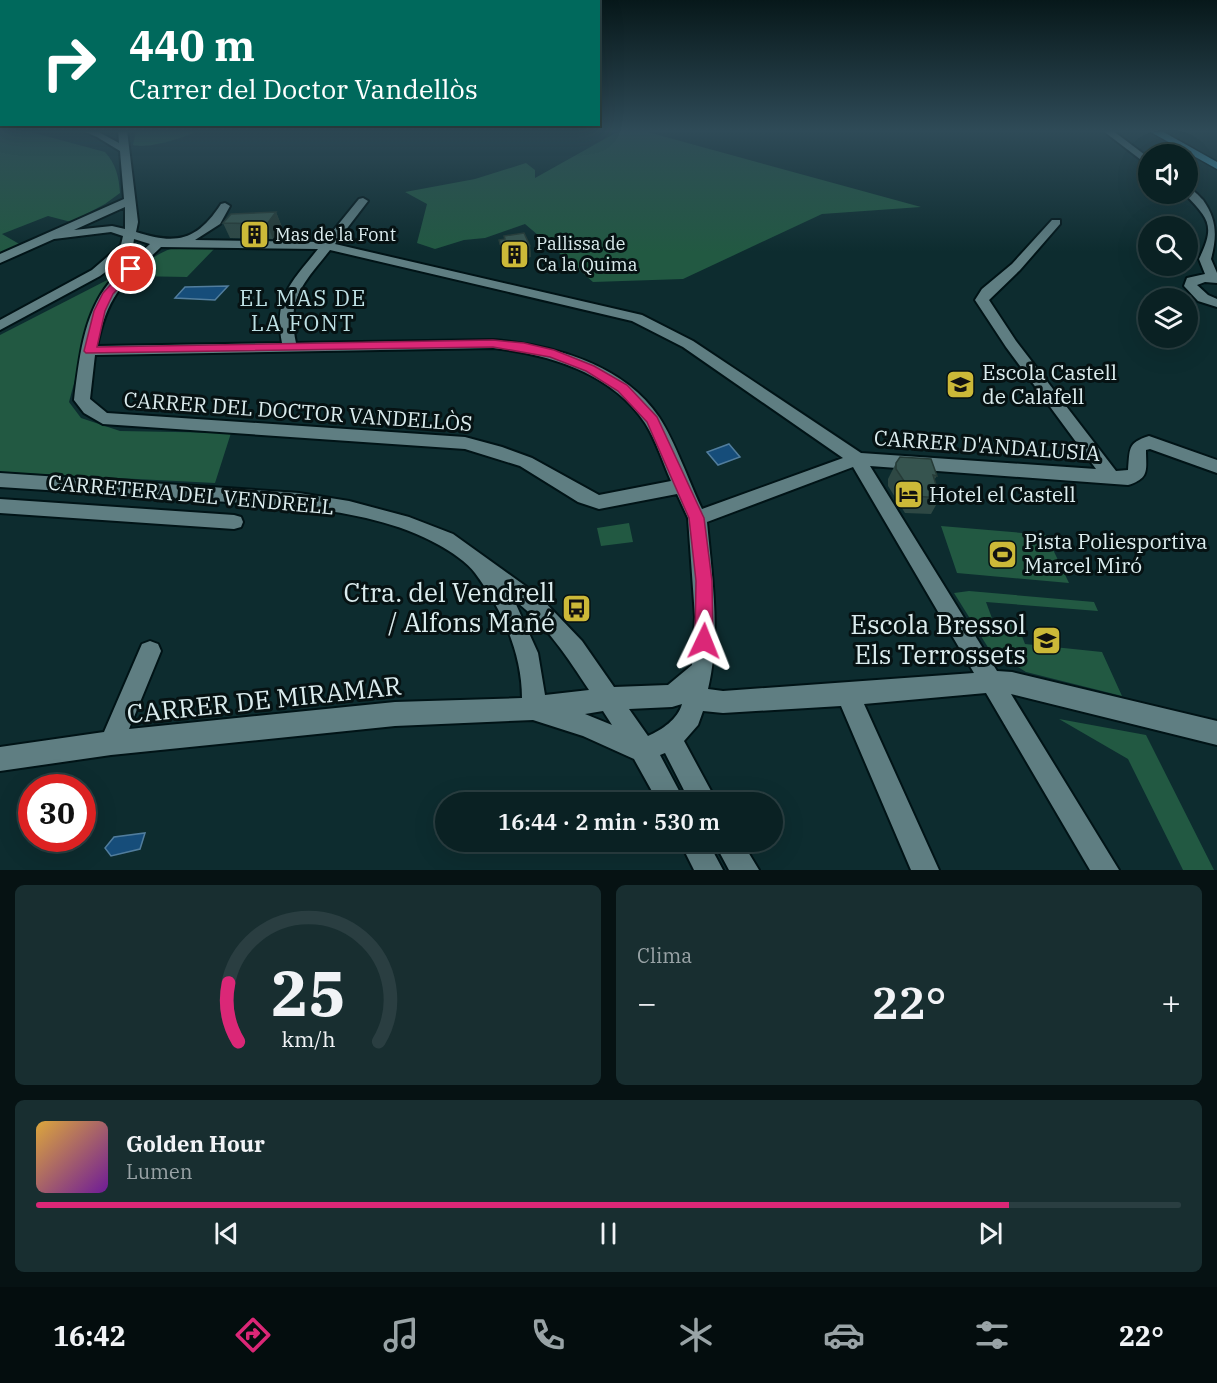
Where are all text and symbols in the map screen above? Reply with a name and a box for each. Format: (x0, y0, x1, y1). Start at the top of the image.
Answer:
text: 440 m (129, 18, 255, 73)
icon: right (30, 24, 108, 102)
text: Carrer del Doctor Vandellòs (129, 71, 478, 106)
map controls (1138, 144, 1198, 348)
button: sound (1138, 144, 1198, 204)
button: search (1138, 216, 1198, 276)
building icon: Mas de la Font (238, 219, 270, 251)
place label: Mas de la Font (275, 223, 396, 246)
place label: Pallissa de Ca la Quima (536, 232, 638, 276)
building icon: Pallissa de Ca la Quima (499, 238, 531, 270)
pin (105, 243, 156, 294)
icon: arrive (114, 252, 147, 285)
district label: EL MAS DE LA FONT (239, 283, 367, 337)
button: layers (1138, 288, 1198, 348)
place label: Escola Castell de Calafell (982, 358, 1117, 410)
school or university icon: Escola Castell de Calafell (945, 369, 977, 401)
street label: CARRER DEL DOCTOR VANDELLÒS (123, 385, 473, 437)
street label: CARRER D'ANDALUSIA (873, 423, 1102, 467)
street label: CARRETERA DEL VENDRELL (47, 468, 335, 520)
hotel icon: Hotel el Castell (892, 479, 924, 511)
place label: Hotel el Castell (929, 480, 1076, 508)
place label: Pista Poliesportiva Marcel Miró (1024, 527, 1207, 579)
sports icon: Pista Poliesportiva Marcel Miró (987, 538, 1019, 570)
place label: Ctra. del Vendrell / Alfons Mañé (343, 575, 555, 639)
bus stop icon: Ctra. del Vendrell / Alfons Mañé (560, 592, 592, 624)
place label: Escola Bressol Els Terrossets (850, 607, 1026, 671)
position arrow (672, 609, 736, 673)
school or university icon: Escola Bressol Els Terrossets (1031, 624, 1063, 656)
street label: CARRER DE MIRAMAR (125, 668, 403, 730)
speed limit sign: 30 (18, 774, 96, 852)
text: 16:44 · 2 min · 530 m (498, 807, 720, 836)
text: Clima (637, 942, 692, 969)
text: 25 (271, 952, 345, 1033)
text: 22° (871, 973, 947, 1031)
text: − (637, 981, 657, 1024)
text: + (1161, 981, 1181, 1024)
text: km/h (281, 1025, 335, 1053)
text: Golden Hour (126, 1129, 265, 1158)
text: Lumen (126, 1158, 193, 1185)
icon: previous (210, 1217, 243, 1250)
icon: pause (592, 1217, 625, 1250)
icon: next (974, 1217, 1007, 1250)
icon: directions (232, 1314, 274, 1356)
icon: music (380, 1314, 422, 1356)
icon: phone (527, 1314, 569, 1356)
icon: climate (675, 1314, 717, 1356)
icon: car (823, 1314, 865, 1356)
icon: filters (971, 1314, 1013, 1356)
text: 16:42 (53, 1318, 126, 1353)
text: 22° (1119, 1318, 1164, 1353)

